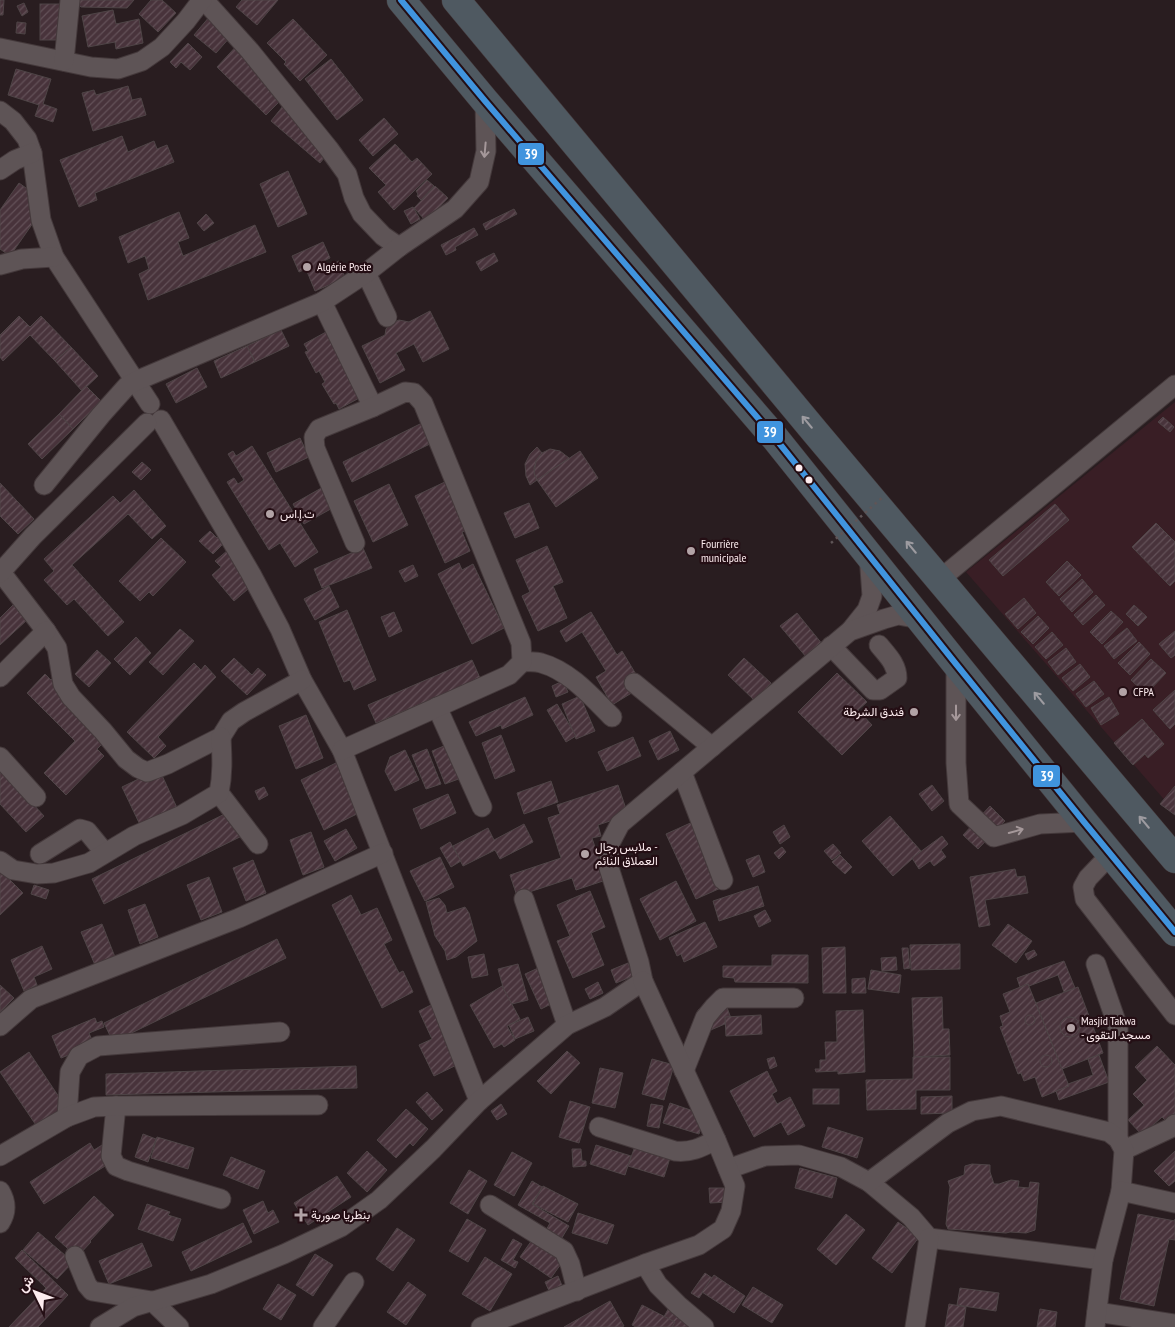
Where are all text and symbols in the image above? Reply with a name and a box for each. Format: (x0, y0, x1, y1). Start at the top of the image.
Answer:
one-way arrow (481, 141, 490, 157)
line badge: 39 (517, 142, 545, 166)
text: 39 (524, 145, 538, 163)
place label: Algérie Poste (317, 259, 372, 274)
marker: Algérie Poste (301, 261, 313, 273)
one-way arrow (801, 416, 812, 429)
line badge: 39 (756, 420, 784, 444)
text: 39 (763, 423, 777, 441)
unlabelled marker (794, 463, 804, 473)
unlabelled marker (804, 475, 814, 485)
place label: ت.إ.اس (280, 506, 315, 522)
marker: ت.إ.اس (264, 508, 276, 520)
place label: Fourrière municipale (701, 536, 747, 565)
one-way arrow (906, 540, 917, 553)
marker: Fourrière municipale (685, 545, 697, 557)
place label: CFPA (1133, 684, 1154, 699)
marker: CFPA (1117, 686, 1129, 698)
one-way arrow (1033, 691, 1044, 704)
place label: فندق الشرطة (843, 704, 904, 720)
one-way arrow (951, 704, 961, 721)
marker: فندق الشرطة (908, 706, 920, 718)
line badge: 39 (1032, 764, 1061, 788)
text: 39 (1040, 767, 1054, 785)
one-way arrow (1138, 815, 1149, 828)
one-way arrow (1008, 826, 1024, 836)
place label: ملابس رجال - العملاق النائم (595, 839, 658, 869)
marker: ملابس رجال - العملاق النائم (579, 848, 591, 860)
place label: Masjid Takwa - مسجد التقوى (1081, 1013, 1151, 1043)
marker: Masjid Takwa - مسجد التقوى (1065, 1022, 1077, 1034)
place label: بنطريا صورية (311, 1207, 370, 1223)
marker: بنطريا صورية (295, 1209, 307, 1221)
north arrow (10, 1267, 60, 1317)
text: ش (13, 1271, 38, 1296)

